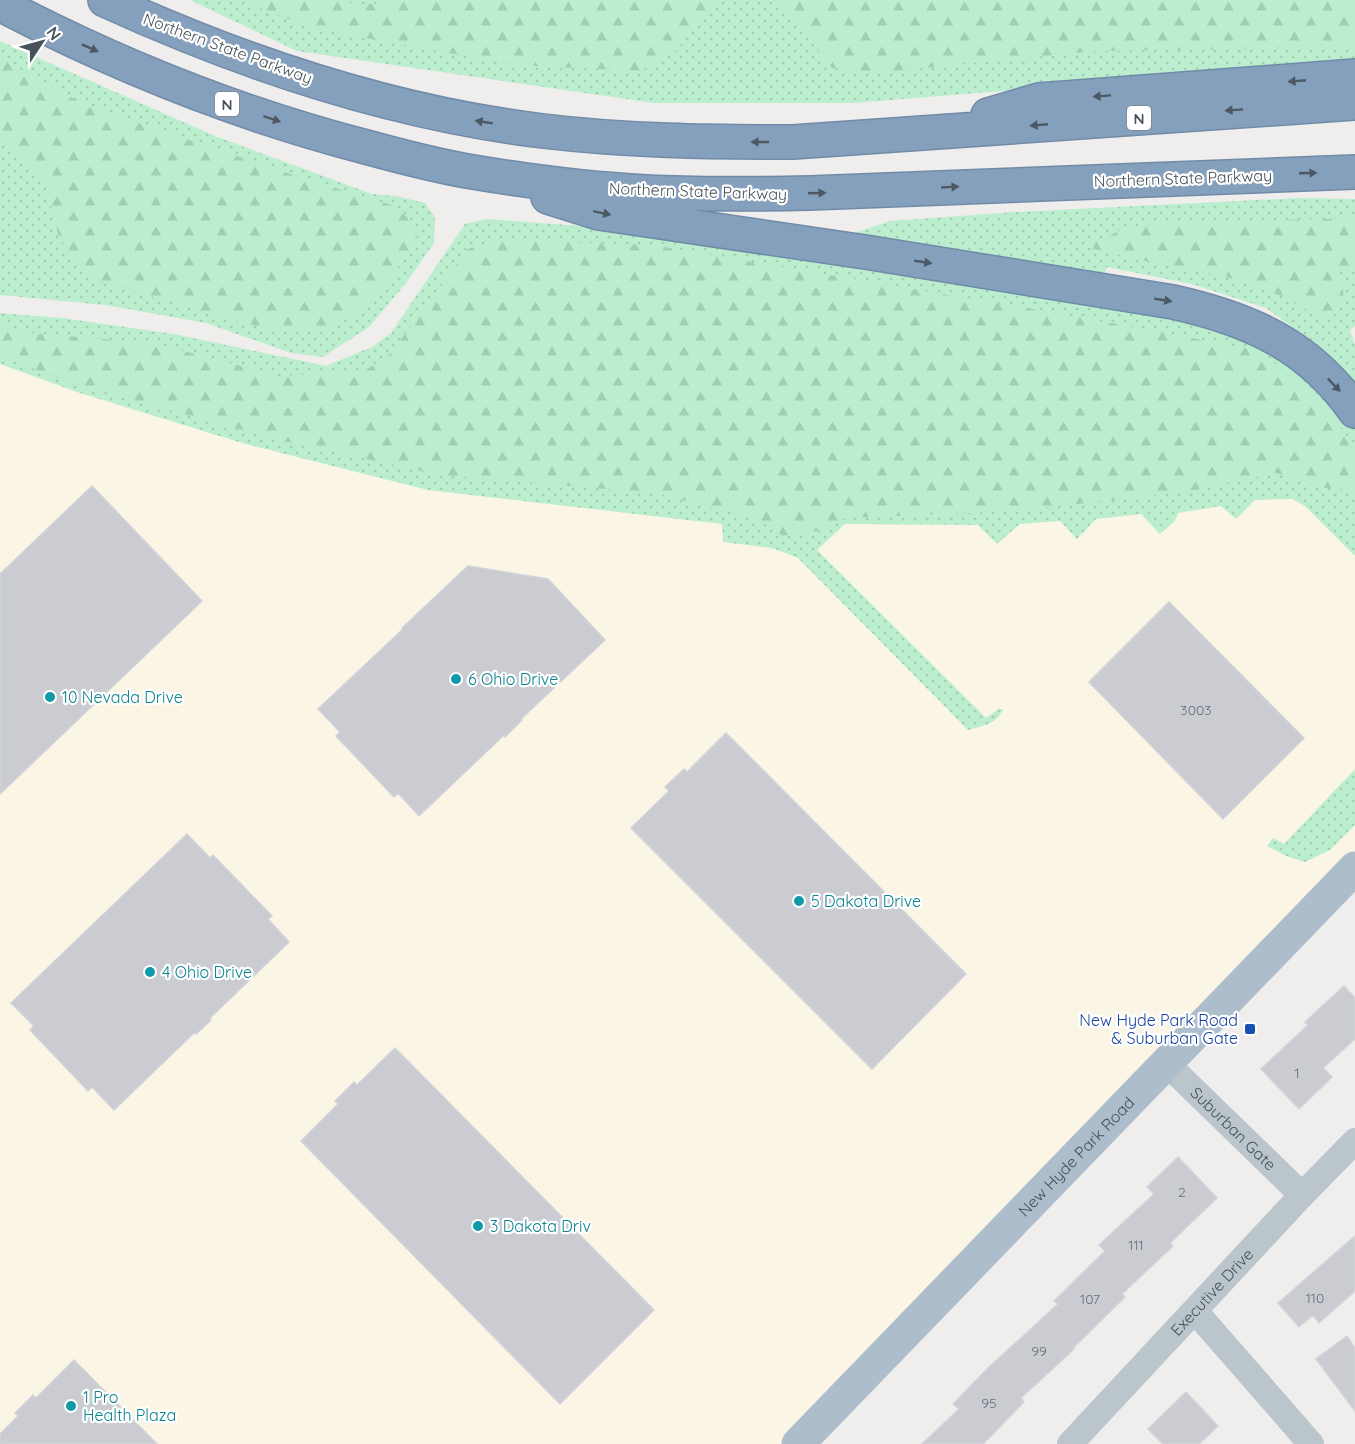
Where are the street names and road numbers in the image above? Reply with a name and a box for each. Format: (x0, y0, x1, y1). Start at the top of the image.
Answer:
street label: Northern State Parkway (141, 8, 315, 88)
road number: N (215, 92, 239, 116)
road number: N (1127, 106, 1151, 130)
street label: Northern State Parkway (1093, 165, 1273, 191)
street label: Northern State Parkway (608, 178, 788, 204)
street label: Suburban Gate (1186, 1082, 1280, 1175)
street label: New Hyde Park Road (1014, 1092, 1138, 1220)
street label: Executive Drive (1166, 1244, 1257, 1340)

